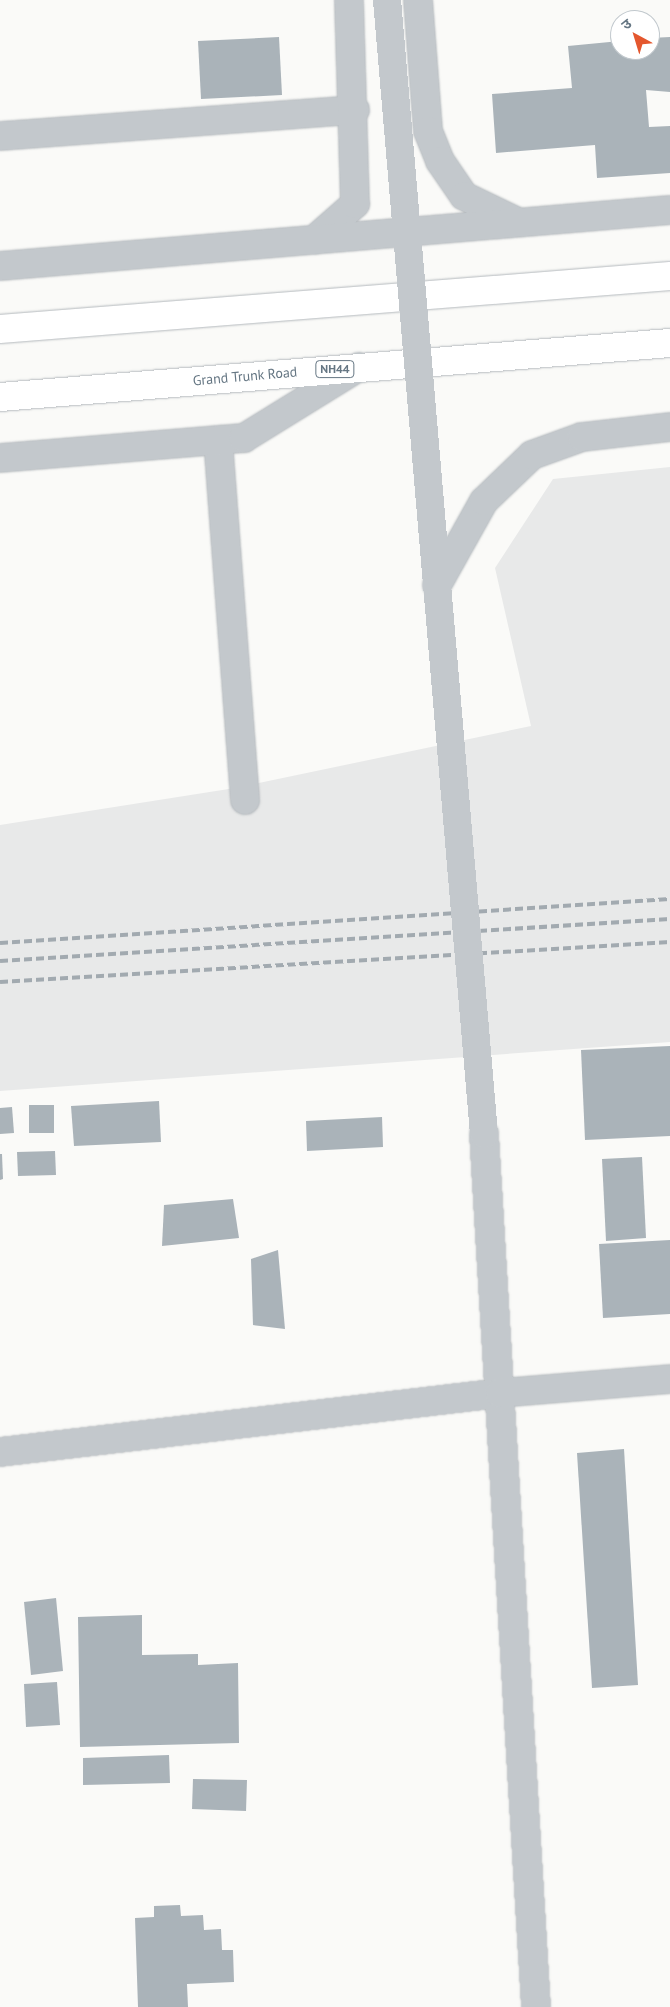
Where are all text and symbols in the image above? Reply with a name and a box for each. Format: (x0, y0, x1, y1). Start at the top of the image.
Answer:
north arrow (610, 10, 660, 60)
text: उ (617, 15, 635, 34)
road number: NH44 (315, 359, 355, 378)
street label: Grand Trunk Road (192, 363, 298, 389)

